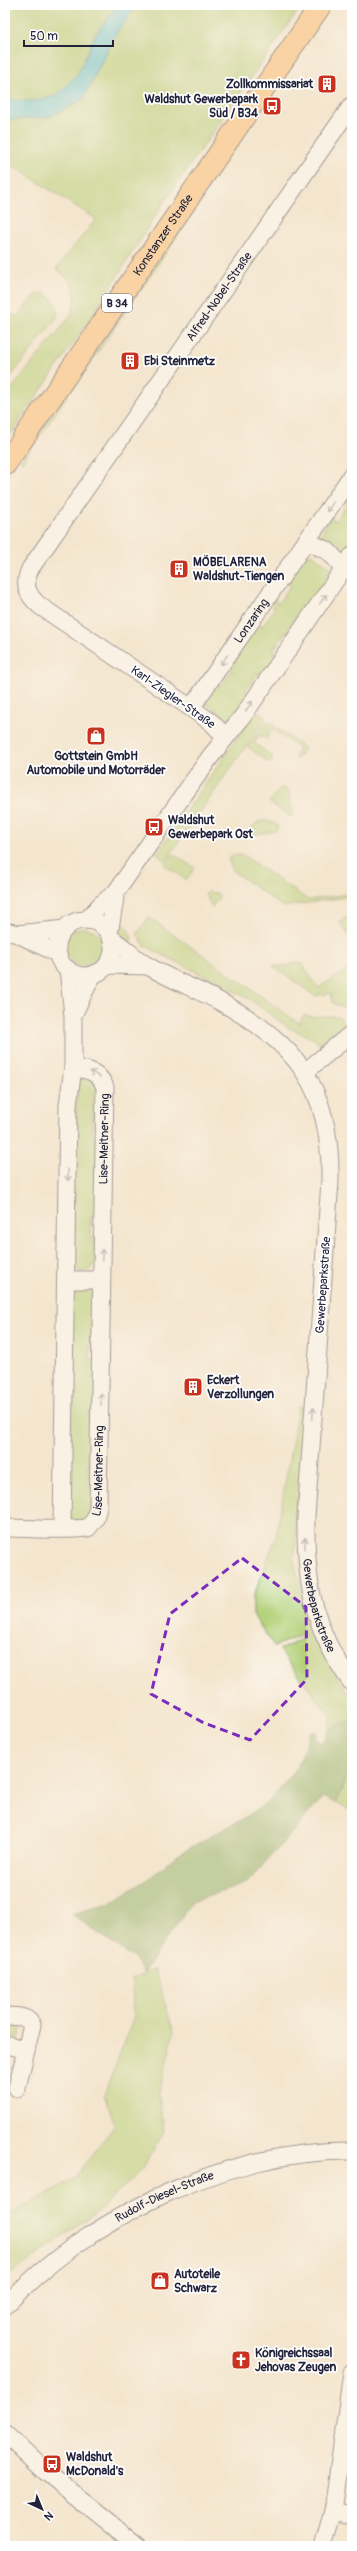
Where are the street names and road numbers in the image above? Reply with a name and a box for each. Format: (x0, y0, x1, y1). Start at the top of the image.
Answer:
street label: Konstanzer Straße (130, 192, 197, 279)
street label: Alfred-Nobel-Straße (183, 249, 256, 344)
road number: B 34 (102, 294, 132, 312)
street label: Lonzaring (231, 596, 272, 646)
street label: Karl-Ziegler-Straße (128, 663, 218, 732)
street label: Lise-Meitner-Ring (96, 1093, 113, 1184)
street label: Gewerbeparkstraße (313, 1236, 334, 1334)
street label: Lise-Meitner-Ring (89, 1425, 107, 1518)
street label: Gewerbeparkstraße (299, 1558, 338, 1655)
street label: Rudolf-Diesel-Straße (113, 2168, 216, 2226)

